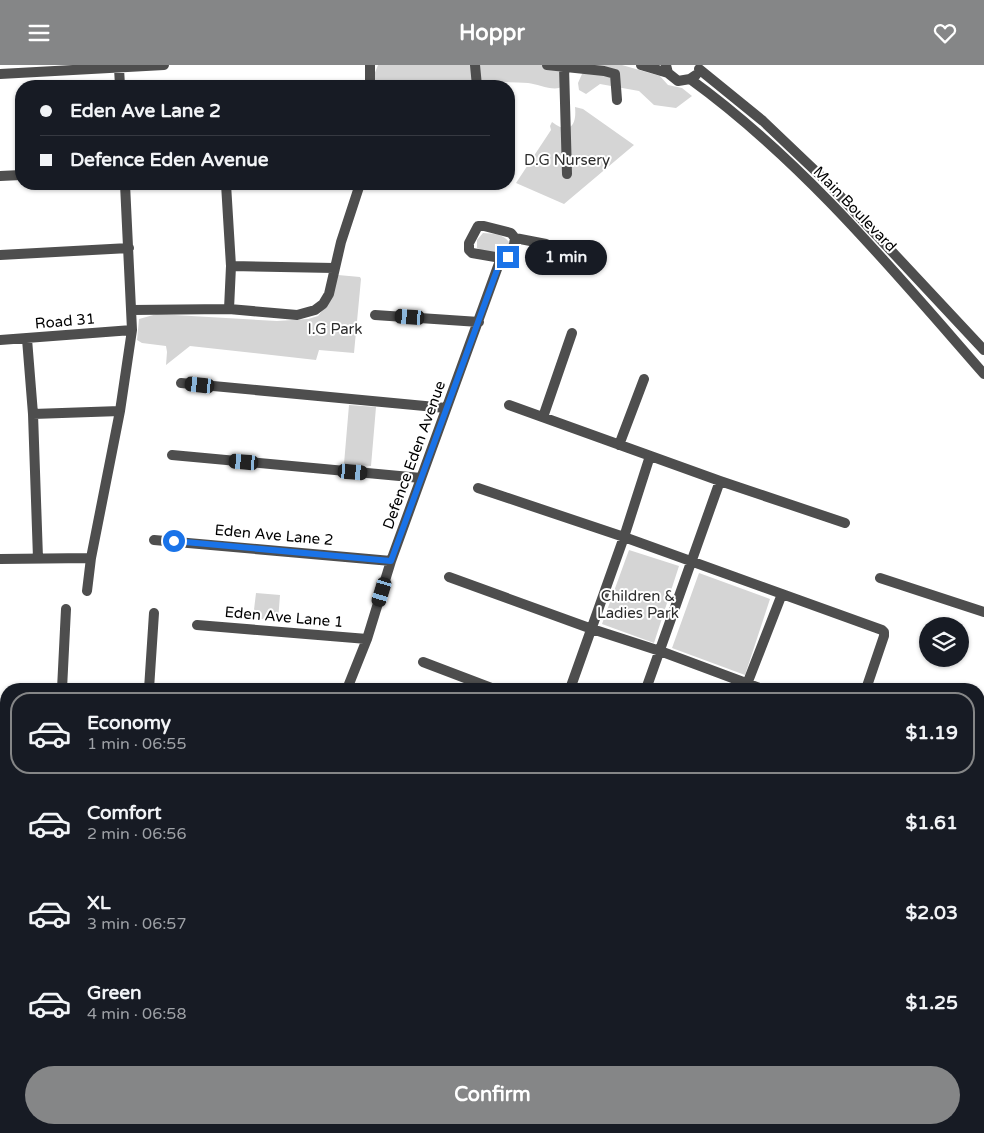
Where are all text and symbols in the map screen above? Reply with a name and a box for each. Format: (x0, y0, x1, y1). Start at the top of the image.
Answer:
icon: menu (25, 19, 53, 47)
icon: heart (931, 19, 959, 47)
text: Hoppr (459, 20, 525, 46)
text: Eden Ave Lane 2 (70, 100, 221, 122)
text: Defence Eden Avenue (70, 149, 269, 171)
park label: D.G Nursery (524, 151, 610, 169)
street label: Main Boulevard (810, 163, 900, 255)
callout: 1 min (526, 239, 608, 275)
route end (497, 246, 519, 268)
text: 1 min (545, 247, 587, 267)
car (394, 308, 425, 326)
street label: Road 31 (34, 309, 96, 333)
park label: I.G Park (307, 320, 363, 338)
car (184, 376, 215, 394)
street label: Defence Eden Avenue (379, 378, 449, 532)
car (228, 453, 259, 471)
car (337, 463, 368, 481)
street label: Eden Ave Lane 2 (214, 521, 334, 549)
route start (163, 530, 185, 552)
car (370, 575, 393, 609)
park label: Children & Ladies Park (597, 587, 679, 622)
street label: Eden Ave Lane 1 (224, 603, 344, 631)
map controls (919, 617, 969, 667)
button: layers (919, 617, 969, 667)
icon: car (27, 711, 72, 756)
text: Economy (87, 712, 171, 734)
text: $1.19 (906, 722, 958, 744)
text: 1 min · 06:55 (87, 734, 186, 754)
icon: car (27, 801, 72, 846)
text: Comfort (87, 802, 161, 824)
text: $1.61 (906, 812, 958, 834)
text: 2 min · 06:56 (87, 824, 186, 844)
icon: car (27, 891, 72, 936)
text: XL (87, 892, 111, 914)
text: $2.03 (906, 902, 958, 924)
text: 3 min · 06:57 (87, 914, 186, 934)
icon: car (27, 981, 72, 1026)
text: Green (87, 982, 141, 1004)
text: $1.25 (906, 992, 958, 1014)
text: 4 min · 06:58 (87, 1004, 186, 1024)
button: Confirm (25, 1066, 960, 1124)

